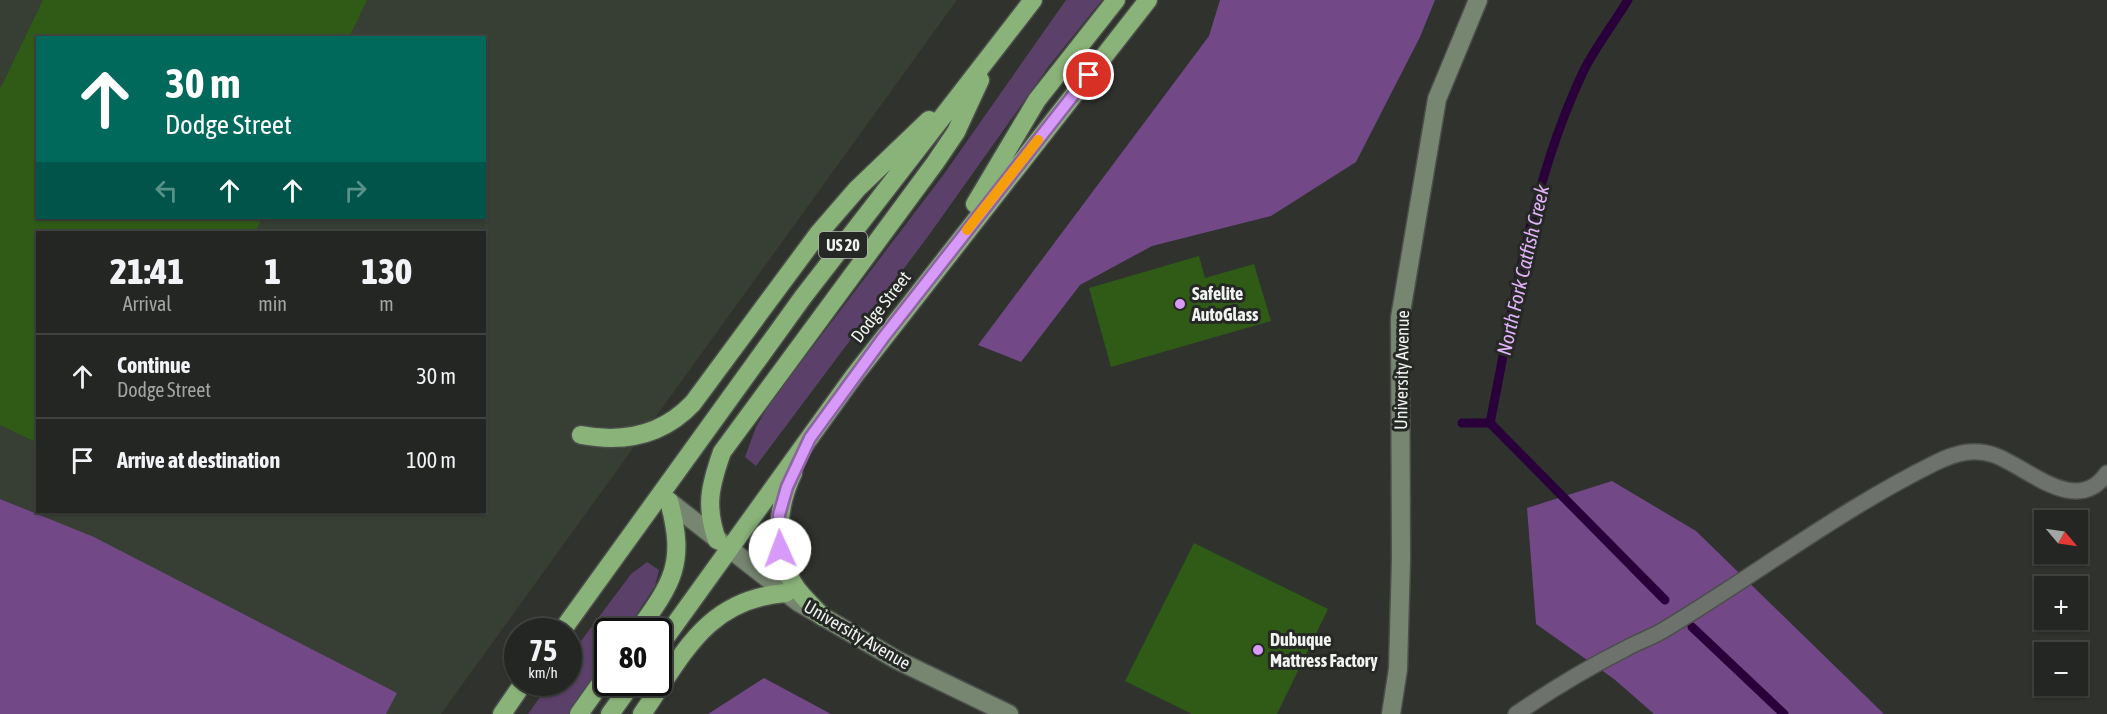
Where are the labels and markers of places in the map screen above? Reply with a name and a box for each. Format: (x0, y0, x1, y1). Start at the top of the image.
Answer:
pin (1063, 49, 1114, 100)
place label: Safelite AutoGlass (1191, 283, 1259, 325)
marker: Safelite AutoGlass (1173, 297, 1187, 311)
place label: Dubuque Mattress Factory (1270, 629, 1378, 671)
marker: Dubuque Mattress Factory (1251, 643, 1265, 657)

